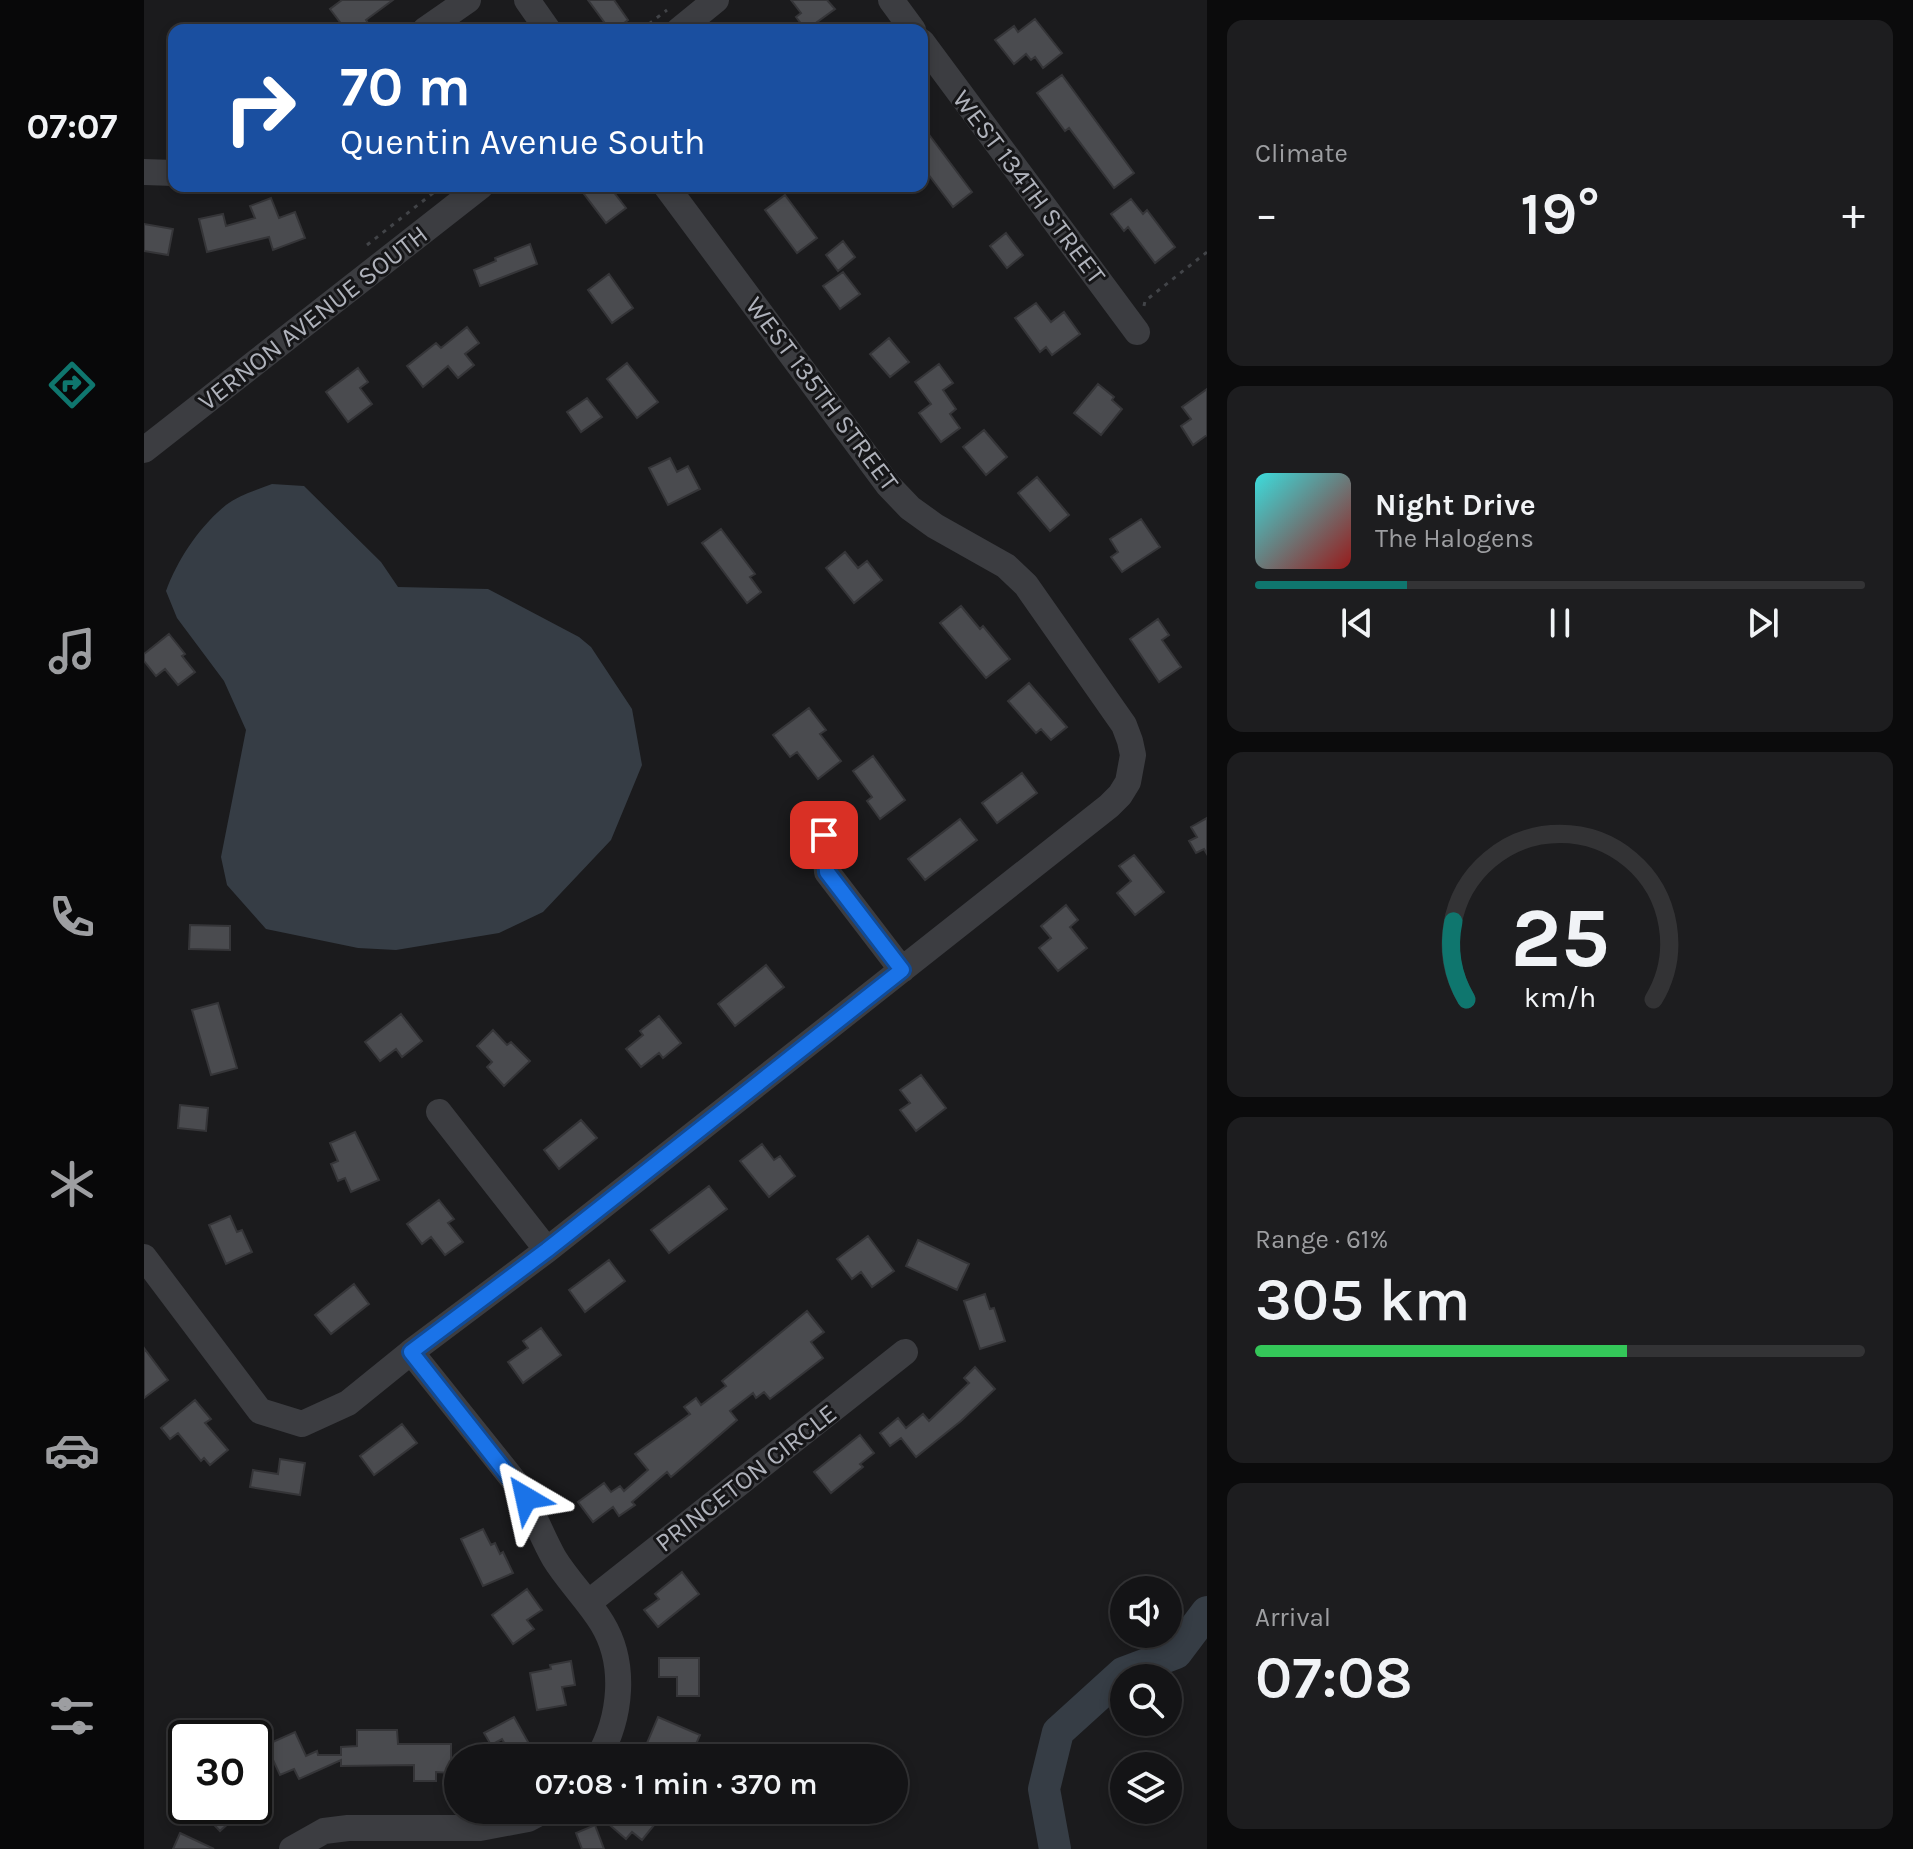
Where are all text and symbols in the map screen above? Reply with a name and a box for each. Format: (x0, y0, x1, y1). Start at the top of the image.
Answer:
text: 70 m (340, 54, 471, 119)
icon: right (208, 56, 312, 160)
street label: WEST 134TH STREET (946, 84, 1112, 290)
text: 07:07 (26, 105, 118, 147)
text: Quentin Avenue South (340, 121, 706, 163)
text: Climate (1255, 138, 1348, 169)
text: 19° (1520, 179, 1600, 249)
text: − (1255, 189, 1278, 240)
text: + (1842, 189, 1865, 240)
street label: VERNON AVENUE SOUTH (192, 219, 434, 417)
street label: WEST 135TH STREET (739, 291, 905, 497)
icon: directions (44, 357, 100, 413)
text: Night Drive (1375, 487, 1536, 523)
text: The Halogens (1375, 523, 1534, 554)
icon: previous (1335, 601, 1379, 645)
icon: pause (1538, 601, 1582, 645)
icon: next (1741, 601, 1785, 645)
icon: music (44, 623, 100, 679)
pin (790, 801, 858, 869)
icon: arrive (802, 813, 846, 857)
icon: phone (44, 889, 100, 945)
text: 25 (1511, 890, 1609, 987)
text: km/h (1524, 982, 1596, 1015)
icon: climate (44, 1156, 100, 1212)
text: Range · 61% (1255, 1224, 1388, 1255)
text: 305 km (1255, 1265, 1470, 1335)
street label: PRINCETON CIRCLE (649, 1398, 843, 1558)
icon: car (44, 1422, 100, 1478)
position arrow (484, 1456, 568, 1540)
map controls (1110, 1576, 1182, 1824)
button: sound (1110, 1576, 1182, 1648)
text: Arrival (1255, 1602, 1331, 1633)
text: 07:08 (1255, 1643, 1413, 1713)
button: search (1110, 1664, 1182, 1736)
icon: filters (44, 1688, 100, 1744)
speed limit sign: 30 (168, 1720, 272, 1824)
button: layers (1110, 1752, 1182, 1824)
text: 07:08 · 1 min · 370 m (534, 1766, 818, 1802)

